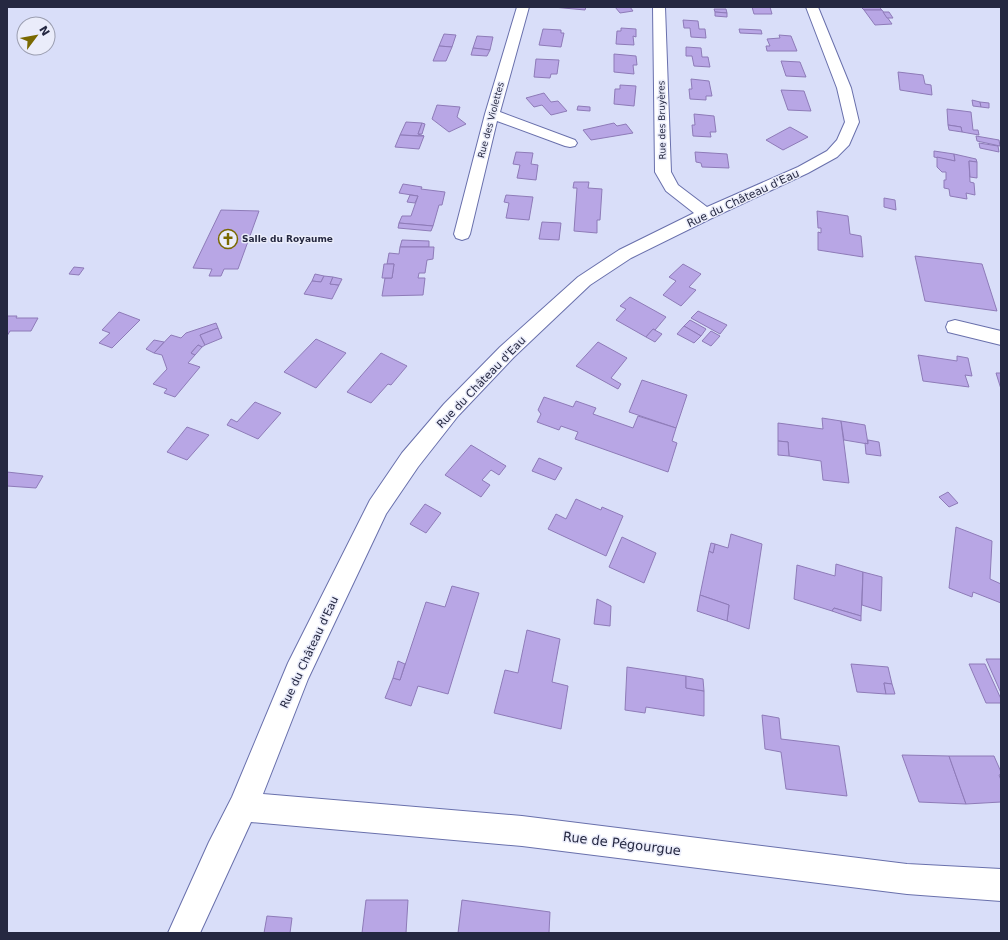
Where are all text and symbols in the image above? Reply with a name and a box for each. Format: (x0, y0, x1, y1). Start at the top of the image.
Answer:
north arrow (16, 16, 56, 56)
text: N (36, 24, 52, 38)
street label: Rue des Bruyères (656, 80, 668, 160)
street label: Rue des Violettes (476, 81, 506, 159)
street label: Rue du Château d'Eau (685, 167, 801, 230)
church icon: Salle du Royaume (217, 228, 239, 250)
place label: Salle du Royaume (242, 234, 333, 244)
street label: Rue du Château d'Eau (434, 334, 528, 431)
street label: Rue du Château d'Eau (278, 594, 341, 710)
street label: Rue de Pégourgue (562, 829, 682, 858)

